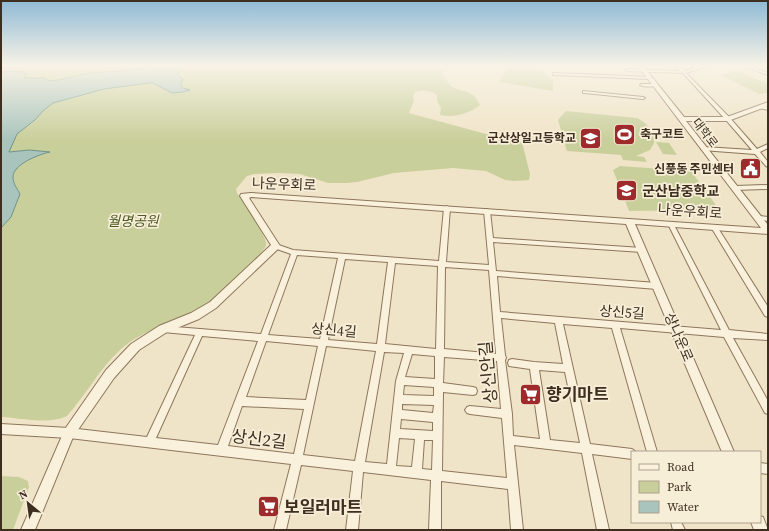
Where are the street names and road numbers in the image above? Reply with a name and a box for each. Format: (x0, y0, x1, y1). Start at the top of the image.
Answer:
street label: 대학로 (689, 115, 721, 151)
street label: 나운우회로 (251, 173, 317, 195)
street label: 나운우회로 (657, 199, 723, 223)
street label: 상신5길 (599, 300, 645, 324)
street label: 상나운로 (660, 309, 698, 365)
street label: 상신4길 (310, 318, 358, 342)
street label: 상신안길 (473, 340, 503, 404)
street label: 상신2길 (230, 424, 288, 454)

